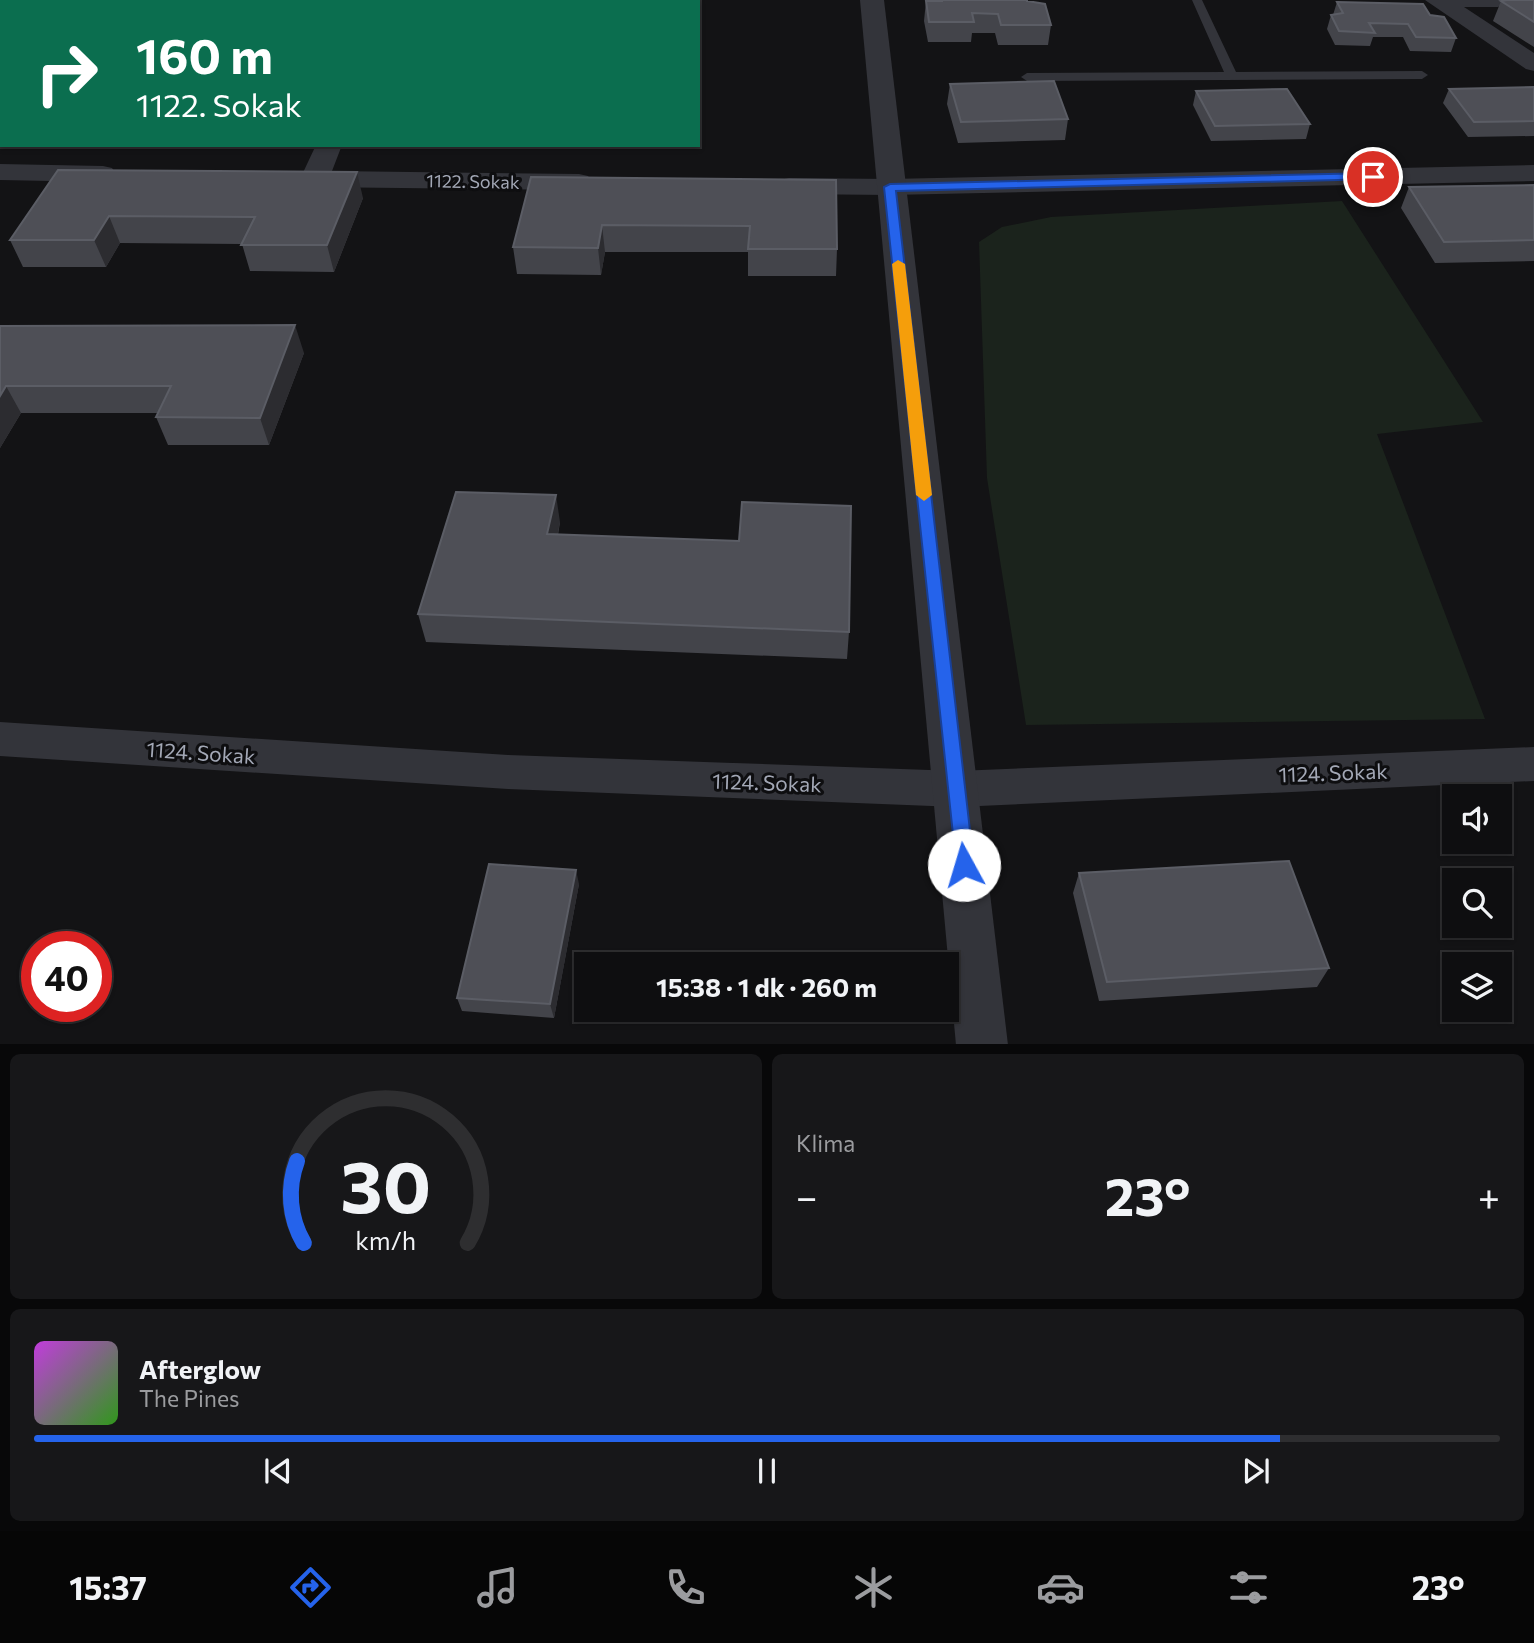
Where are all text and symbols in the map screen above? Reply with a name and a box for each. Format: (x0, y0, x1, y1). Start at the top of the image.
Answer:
text: 160 m (136, 24, 273, 84)
icon: right (21, 28, 112, 119)
text: 1122. Sokak (136, 84, 302, 124)
pin (1343, 147, 1403, 207)
icon: arrive (1354, 158, 1392, 196)
street label: 1122. Sokak (426, 169, 520, 193)
street label: 1124. Sokak (146, 736, 256, 768)
street label: 1124. Sokak (1278, 758, 1388, 786)
street label: 1124. Sokak (712, 768, 822, 796)
map controls (1442, 784, 1512, 1022)
button: sound (1442, 784, 1512, 854)
position arrow (927, 828, 1001, 902)
button: search (1442, 868, 1512, 938)
speed limit sign: 40 (21, 931, 112, 1022)
button: layers (1442, 952, 1512, 1022)
text: 15:38 · 1 dk · 260 m (656, 971, 877, 1002)
text: Klima (796, 1129, 855, 1157)
text: 30 (341, 1139, 431, 1228)
text: 23° (1105, 1163, 1191, 1227)
text: − (796, 1172, 818, 1219)
text: + (1478, 1172, 1500, 1219)
text: km/h (356, 1224, 416, 1254)
text: Afterglow (139, 1353, 261, 1384)
text: The Pines (139, 1384, 240, 1412)
icon: previous (259, 1452, 297, 1490)
icon: pause (748, 1452, 786, 1490)
icon: next (1237, 1452, 1275, 1490)
icon: directions (286, 1563, 335, 1612)
icon: music (473, 1563, 522, 1612)
icon: phone (661, 1563, 710, 1612)
icon: climate (849, 1563, 898, 1612)
icon: car (1036, 1563, 1085, 1612)
icon: filters (1224, 1563, 1273, 1612)
text: 15:37 (69, 1567, 147, 1607)
text: 23° (1412, 1567, 1465, 1607)

